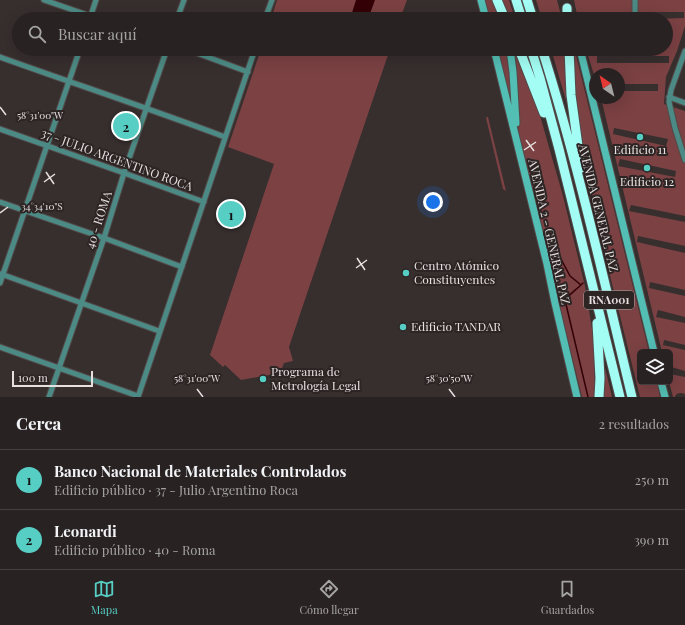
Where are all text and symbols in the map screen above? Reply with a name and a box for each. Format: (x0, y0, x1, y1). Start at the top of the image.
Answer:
search box (12, 12, 673, 56)
icon: search (26, 23, 48, 45)
text: Buscar aquí (58, 24, 137, 44)
north arrow (589, 68, 625, 104)
text: 58°31'00"W (17, 108, 64, 122)
pin: 2 (113, 111, 139, 141)
street label: 37 - JULIO ARGENTINO ROCA (39, 124, 196, 194)
marker: Edificio 11 (635, 132, 645, 142)
street label: AVENIDA GENERAL PAZ (575, 141, 623, 273)
place label: Edificio 11 (613, 141, 667, 157)
street label: AVENIDA 2 - GENERAL PAZ (525, 156, 575, 306)
marker: Edificio 12 (642, 163, 652, 173)
place label: Edificio 12 (620, 173, 674, 189)
street label: 40 - ROMA (81, 188, 115, 251)
your location (423, 192, 443, 212)
text: 34°34'10"S (21, 199, 63, 213)
pin: 1 (218, 199, 244, 229)
place label: Centro Atómico Constituyentes (414, 257, 499, 287)
marker: Centro Atómico Constituyentes (401, 268, 411, 278)
road number: RNA001 (584, 291, 634, 309)
place label: Edificio TANDAR (411, 318, 501, 334)
marker: Edificio TANDAR (398, 322, 408, 332)
map controls (637, 349, 673, 385)
button: layers (637, 349, 673, 385)
place label: Programa de Metrología Legal (271, 363, 361, 393)
scale bar (12, 369, 93, 388)
text: 100 m (18, 370, 48, 385)
text: 58°31'00"W (174, 371, 221, 385)
text: 58°30'50"W (426, 371, 473, 385)
marker: Programa de Metrología Legal (258, 374, 268, 384)
text: Cerca (16, 412, 61, 434)
text: 2 resultados (599, 415, 669, 432)
text: Banco Nacional de Materiales Controlados (54, 461, 346, 481)
text: 1 (27, 471, 31, 488)
text: 250 m (635, 471, 669, 488)
text: Edificio público · 37 - Julio Argentino Roca (54, 481, 298, 498)
text: Leonardi (54, 521, 117, 541)
text: 2 (26, 531, 32, 548)
text: 390 m (634, 531, 669, 548)
text: Edificio público · 40 - Roma (54, 541, 215, 558)
tab: Mapa (91, 578, 118, 617)
tab: Cómo llegar (299, 578, 359, 617)
tab: Guardados (541, 578, 594, 617)

